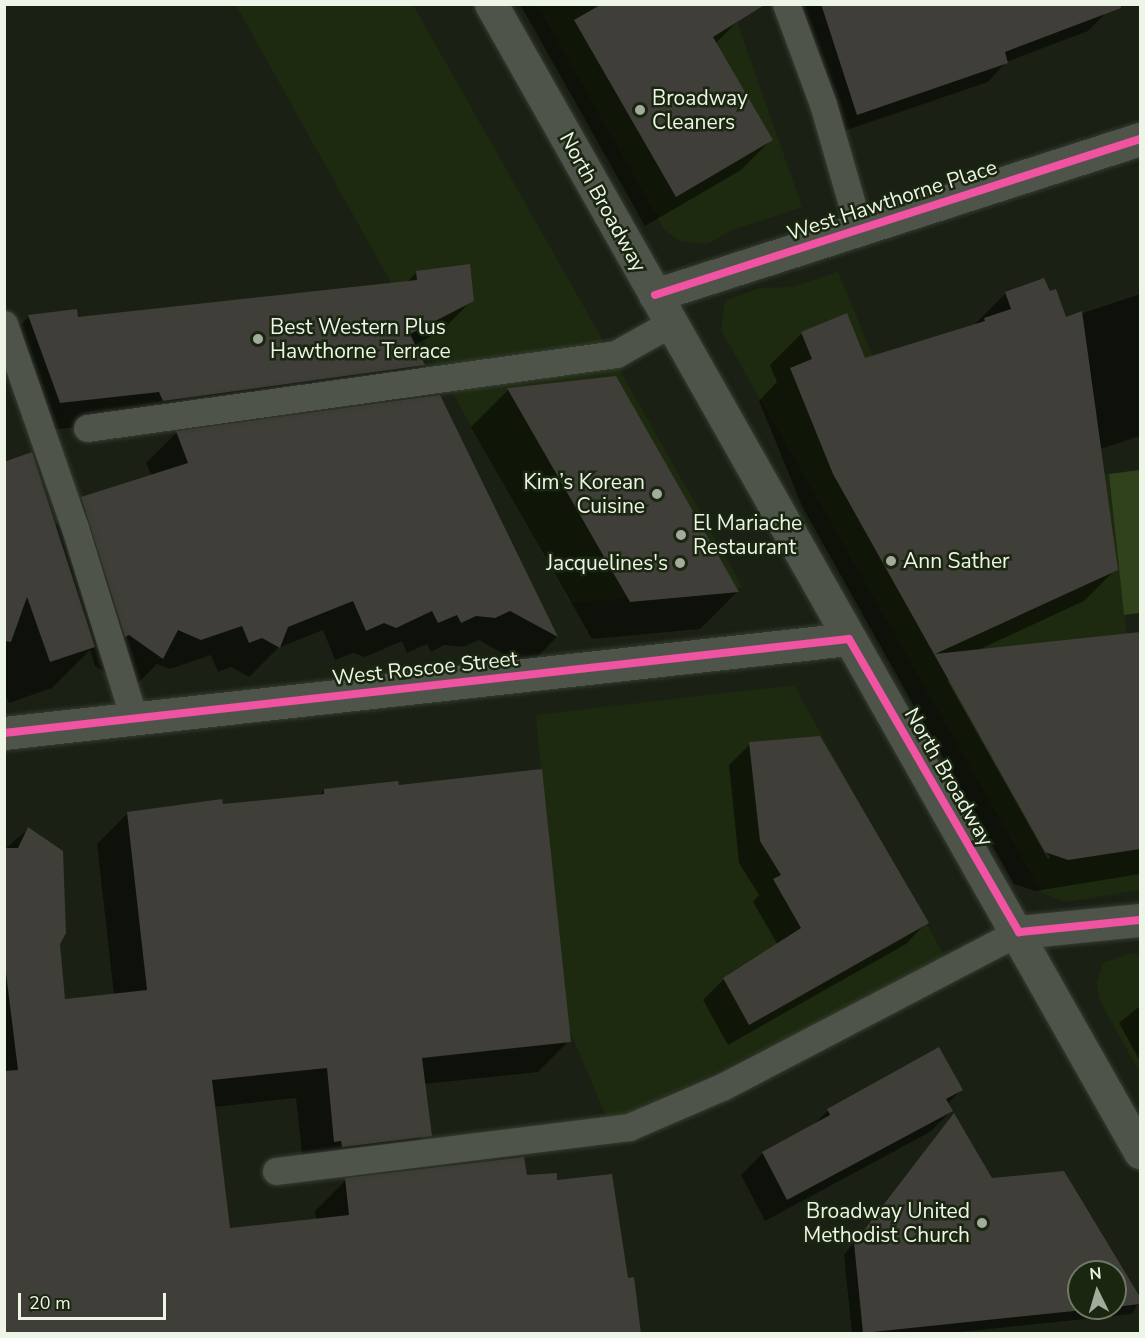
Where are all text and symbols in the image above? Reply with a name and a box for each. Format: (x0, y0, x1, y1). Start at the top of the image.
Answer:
place label: Broadway Cleaners (652, 85, 748, 135)
marker: Broadway Cleaners (633, 103, 647, 117)
street label: North Broadway (554, 128, 652, 276)
street label: West Hawthorne Place (784, 154, 1000, 246)
place label: Best Western Plus Hawthorne Terrace (270, 314, 451, 364)
marker: Best Western Plus Hawthorne Terrace (251, 332, 265, 346)
place label: Kim’s Korean Cuisine (524, 469, 645, 519)
marker: Kim’s Korean Cuisine (650, 487, 664, 501)
place label: El Mariache Restaurant (693, 510, 802, 560)
marker: El Mariache Restaurant (674, 528, 688, 542)
place label: Ann Sather (903, 548, 1010, 574)
place label: Jacquelines's (546, 550, 668, 576)
marker: Ann Sather (884, 554, 898, 568)
marker: Jacquelines's (673, 556, 687, 570)
street label: West Roscoe Street (331, 646, 519, 690)
street label: North Broadway (899, 703, 999, 851)
place label: Broadway United Methodist Church (803, 1198, 970, 1248)
marker: Broadway United Methodist Church (975, 1216, 989, 1230)
north arrow (1067, 1260, 1127, 1320)
text: N (1089, 1263, 1103, 1286)
scale bar (21, 1281, 170, 1319)
text: 20 m (29, 1291, 71, 1315)

